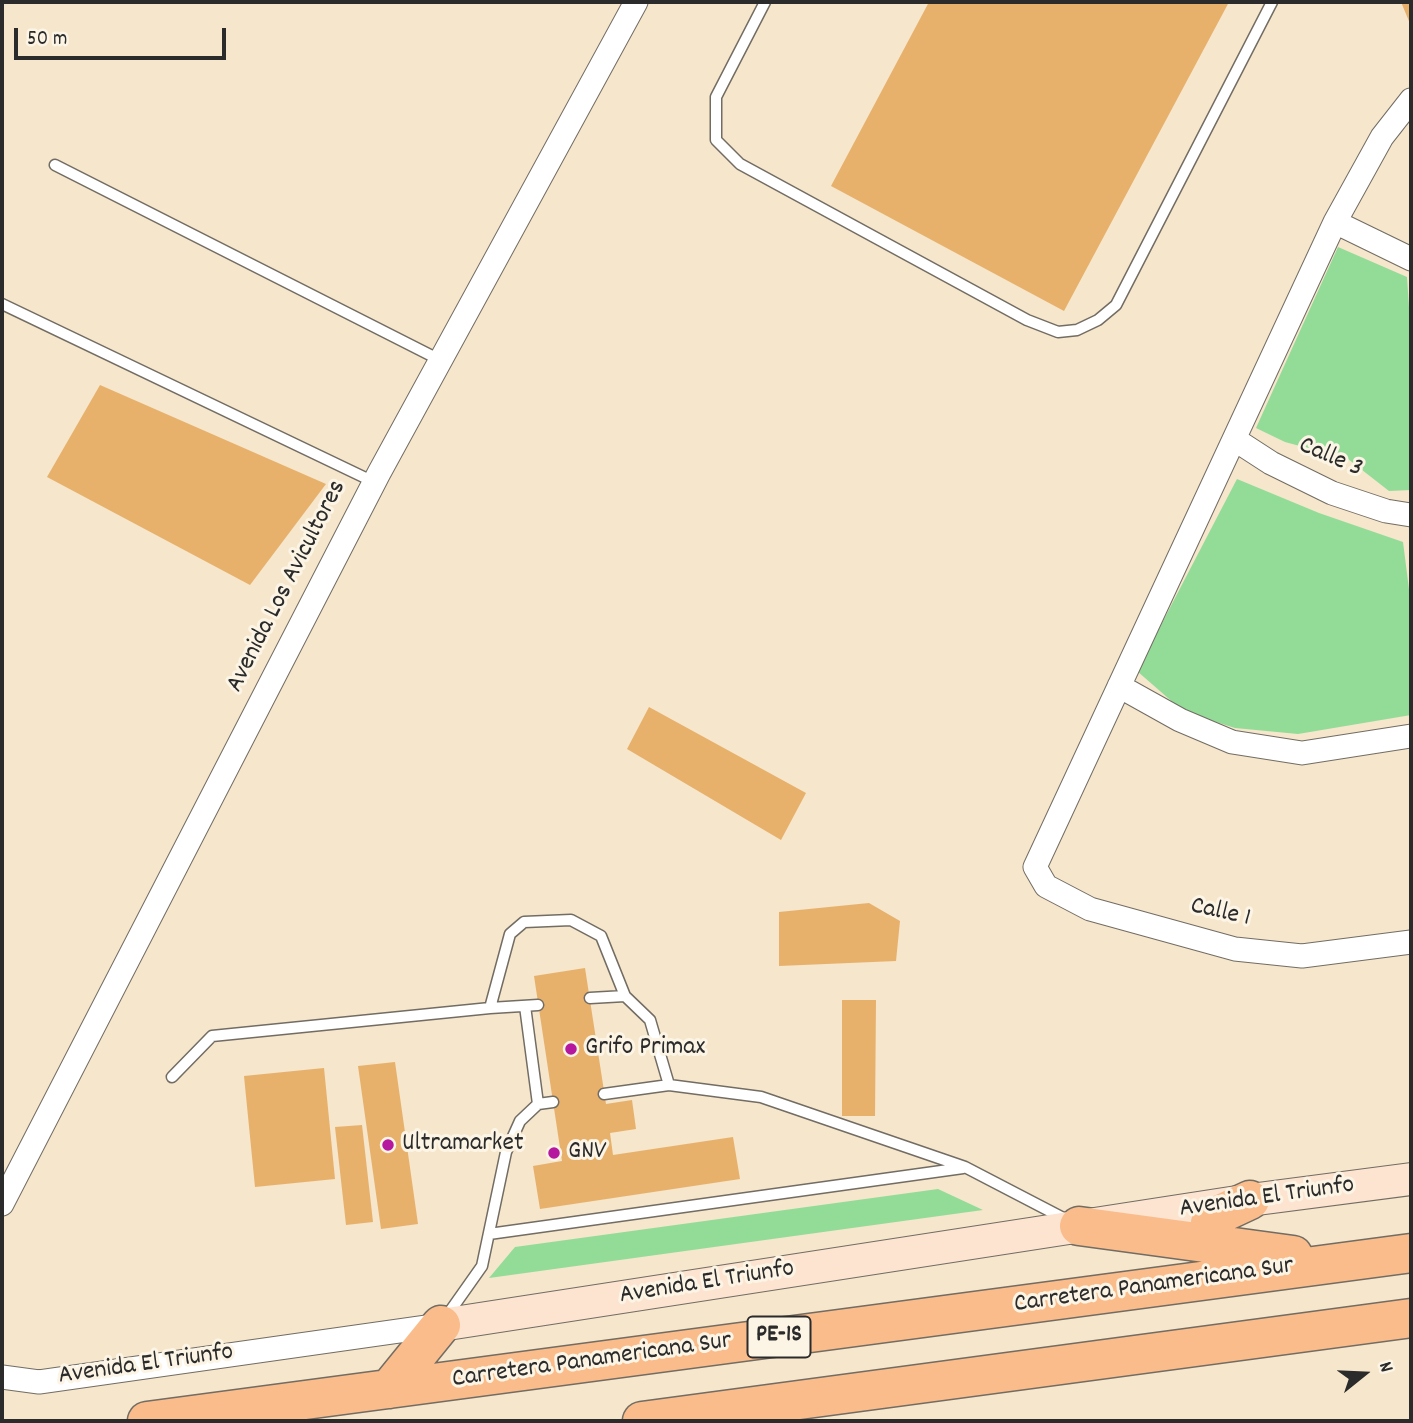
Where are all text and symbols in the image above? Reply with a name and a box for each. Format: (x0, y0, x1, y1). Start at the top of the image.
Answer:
scale bar (18, 14, 229, 58)
text: 50 m (27, 25, 67, 55)
street label: Calle 3 (1293, 432, 1367, 486)
street label: Avenida Los Avicultores (221, 476, 355, 698)
street label: Calle 1 (1187, 892, 1253, 936)
place label: Grifo Primax (585, 1033, 705, 1065)
marker: Grifo Primax (563, 1041, 579, 1057)
place label: Ultramarket (402, 1129, 524, 1161)
marker: Ultramarket (380, 1137, 396, 1153)
place label: GNV (568, 1137, 606, 1169)
marker: GNV (546, 1145, 562, 1161)
street label: Avenida El Triunfo (1178, 1171, 1356, 1227)
street label: Carretera Panamericana Sur (1012, 1252, 1296, 1322)
street label: Avenida El Triunfo (618, 1255, 796, 1313)
road number: PE-1S (748, 1316, 810, 1358)
street label: Carretera Panamericana Sur (450, 1327, 734, 1397)
street label: Avenida El Triunfo (57, 1338, 235, 1394)
north arrow (1329, 1339, 1399, 1409)
text: N (1370, 1359, 1399, 1376)

